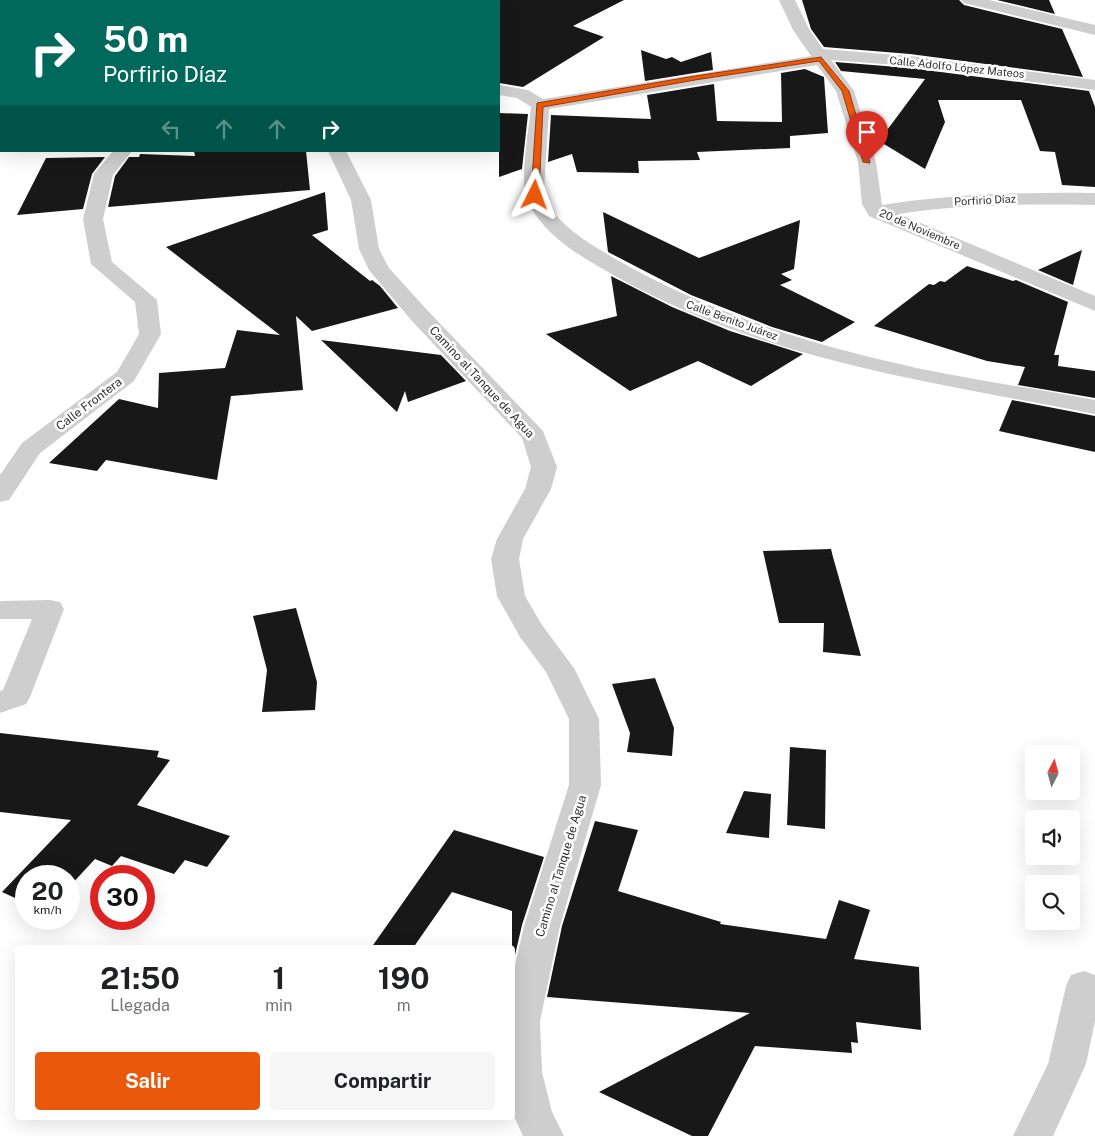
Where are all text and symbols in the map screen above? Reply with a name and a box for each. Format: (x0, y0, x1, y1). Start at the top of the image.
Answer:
text: 50 m (103, 19, 188, 60)
icon: right (20, 20, 85, 85)
street label: Calle Adolfo López Mateos (889, 54, 1026, 80)
text: Porfirio Díaz (103, 61, 227, 87)
pin (846, 111, 888, 162)
icon: left (157, 115, 185, 143)
icon: ahead (210, 115, 238, 143)
icon: ahead (263, 115, 291, 143)
icon: right (316, 115, 344, 143)
icon: arrive (853, 118, 881, 146)
position arrow (508, 168, 560, 220)
street label: Porfirio Díaz (954, 192, 1016, 208)
street label: 20 de Noviembre (878, 207, 962, 251)
street label: Calle Benito Juárez (685, 298, 779, 342)
street label: Camino al Tanque de Agua (427, 323, 537, 441)
street label: Calle Frontera (53, 375, 125, 433)
north arrow (1025, 745, 1080, 800)
map controls (1025, 745, 1080, 930)
street label: Camino al Tanque de Agua (533, 793, 589, 939)
button: sound (1025, 810, 1080, 865)
speed limit sign: 30 (90, 865, 155, 930)
button: search (1025, 875, 1080, 930)
text: 20 (32, 876, 64, 906)
text: km/h (33, 903, 62, 917)
text: 21:50 (100, 960, 180, 996)
text: 1 (272, 960, 285, 996)
text: 190 (378, 960, 430, 996)
text: Llegada (110, 996, 170, 1015)
text: min (265, 996, 292, 1015)
text: m (397, 996, 411, 1015)
button: Salir (35, 1052, 260, 1110)
button: Compartir (270, 1052, 495, 1110)

